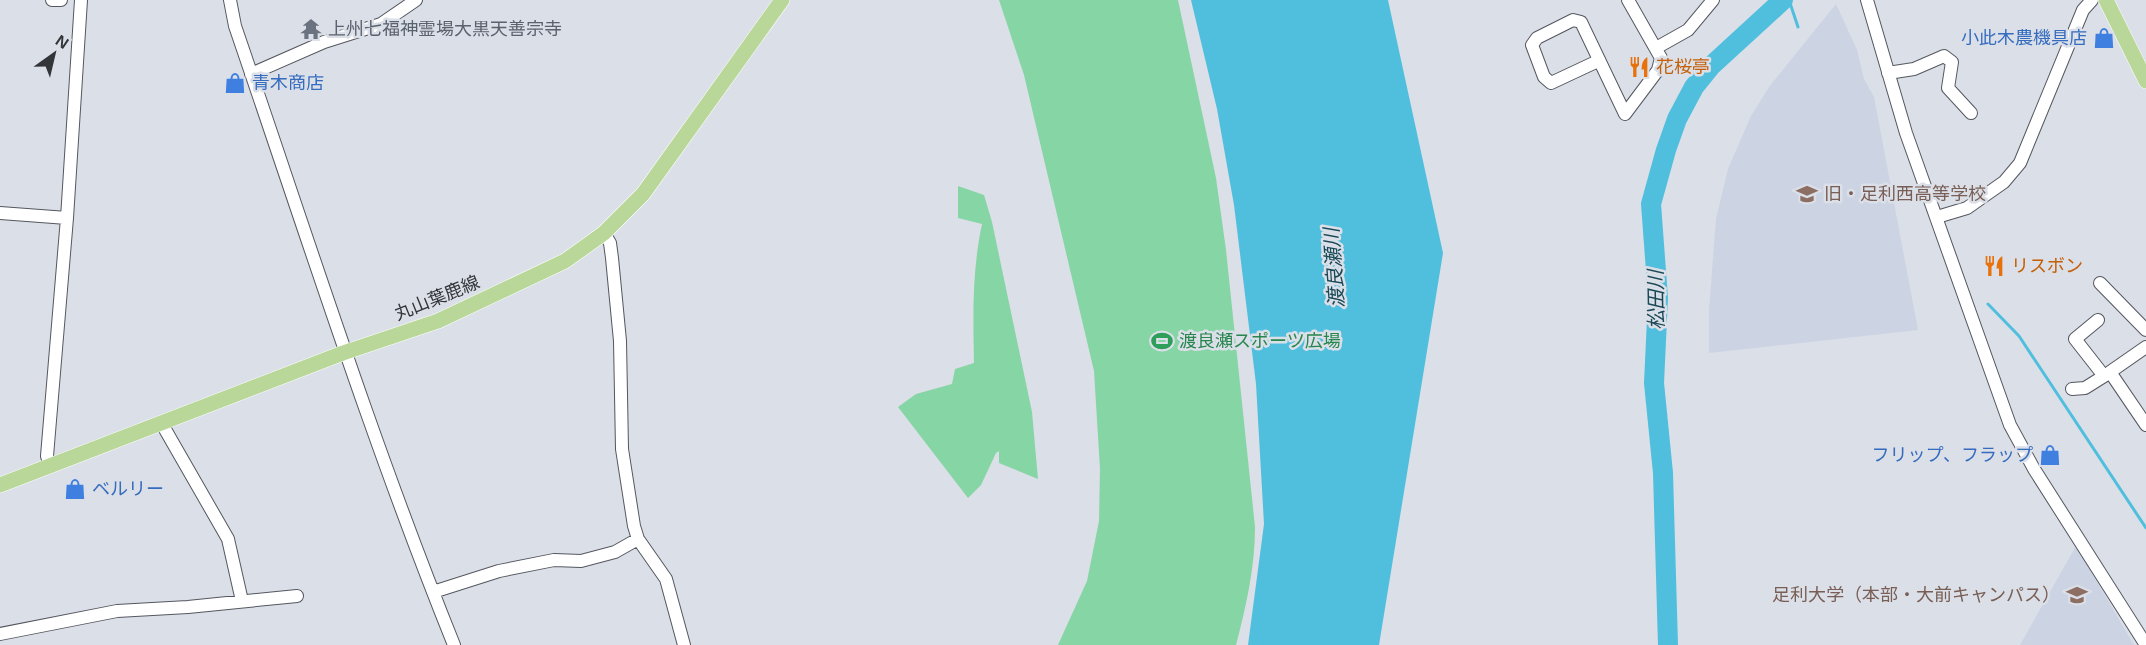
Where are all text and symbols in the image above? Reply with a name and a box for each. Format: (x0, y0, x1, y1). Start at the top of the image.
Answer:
temple icon: 上州七福神霊場大黒天善宗寺 (299, 17, 323, 41)
place label: 上州七福神霊場大黒天善宗寺 (328, 19, 562, 39)
north arrow (24, 24, 84, 84)
shop icon: 小此木農機具店 (2092, 26, 2116, 50)
place label: 小此木農機具店 (1961, 28, 2087, 48)
text: N (53, 32, 72, 52)
restaurant icon: 花桜亭 (1627, 55, 1651, 79)
place label: 花桜亭 (1656, 57, 1710, 77)
shop icon: 青木商店 (223, 71, 247, 95)
place label: 青木商店 (252, 73, 324, 93)
school or university icon: 旧・足利西高等学校 (1795, 182, 1819, 206)
place label: 旧・足利西高等学校 (1824, 184, 1986, 204)
water label: 渡良瀬川 (1320, 225, 1348, 309)
restaurant icon: リスボン (1982, 254, 2006, 278)
place label: リスボン (2011, 256, 2083, 276)
water label: 松田川 (1644, 268, 1668, 330)
street label: 丸山葉鹿線 (392, 272, 482, 324)
sports icon: 渡良瀬スポーツ広場 (1150, 329, 1174, 353)
place label: 渡良瀬スポーツ広場 (1179, 331, 1341, 351)
shop icon: フリップ、フラップ (2038, 443, 2062, 467)
place label: フリップ、フラップ (1872, 445, 2033, 465)
shop icon: ベルリー (63, 477, 87, 501)
place label: ベルリー (92, 479, 164, 499)
school or university icon: 足利大学（本部・大前キャンパス） (2065, 583, 2089, 607)
place label: 足利大学（本部・大前キャンパス） (1772, 585, 2060, 605)

